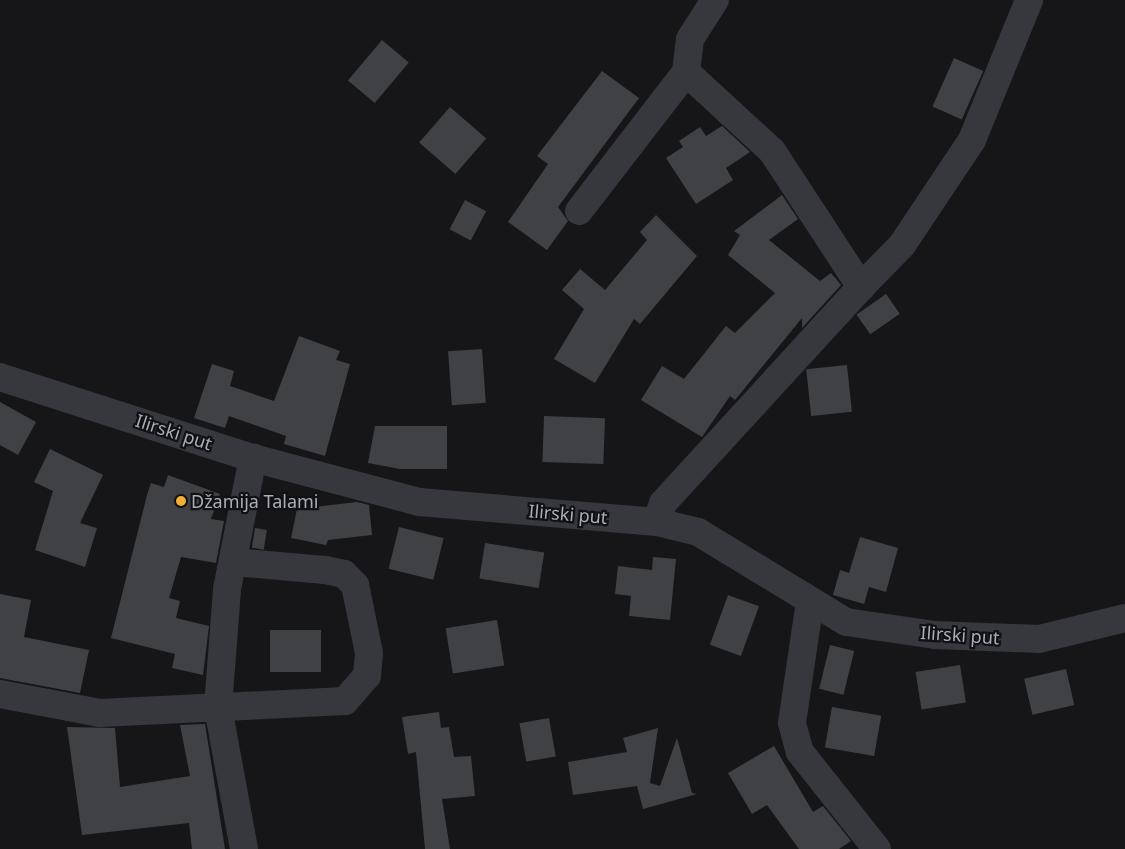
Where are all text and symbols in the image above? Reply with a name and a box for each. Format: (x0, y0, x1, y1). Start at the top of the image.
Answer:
street label: Ilirski put (133, 410, 215, 454)
place label: Džamija Talami (191, 490, 318, 512)
marker: Džamija Talami (175, 495, 187, 507)
street label: Ilirski put (528, 500, 608, 528)
street label: Ilirski put (920, 621, 1000, 649)

